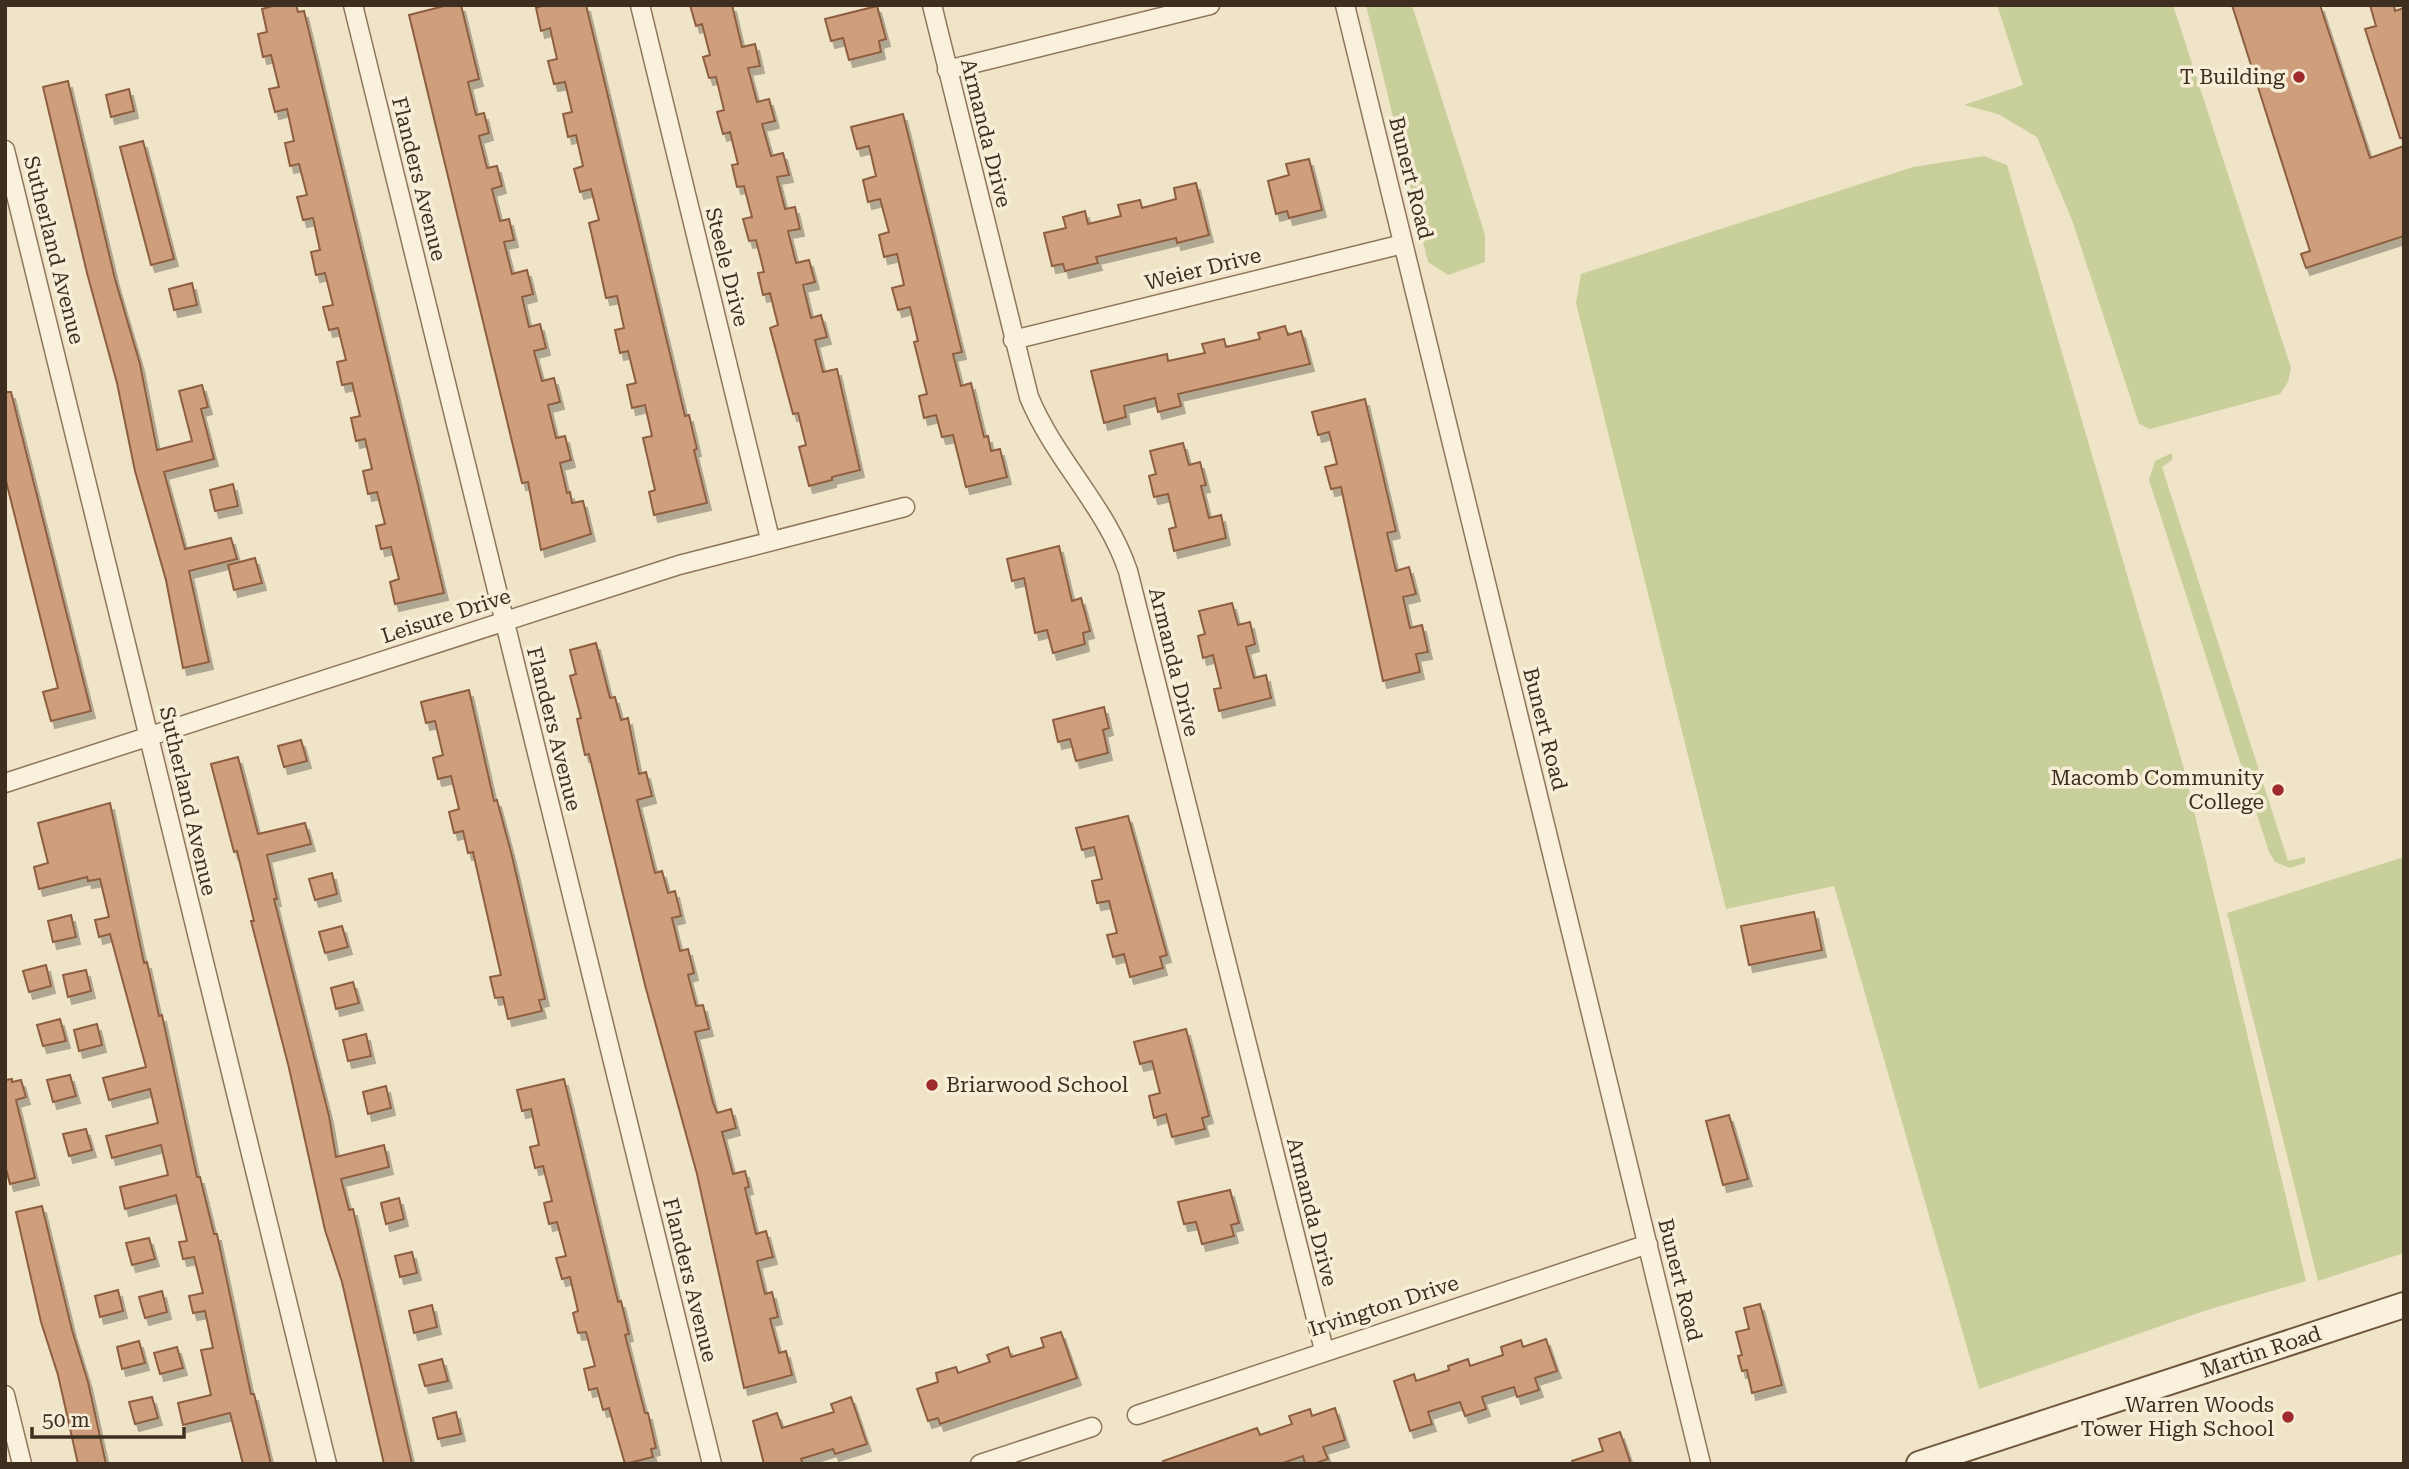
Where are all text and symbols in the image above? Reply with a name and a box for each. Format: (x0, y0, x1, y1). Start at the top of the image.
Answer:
street label: Armanda Drive (956, 56, 1016, 210)
place label: T Building (2180, 65, 2285, 89)
marker: T Building (2291, 69, 2307, 85)
street label: Flanders Avenue (387, 94, 451, 264)
street label: Bunert Road (1384, 114, 1438, 242)
street label: Sutherland Avenue (19, 153, 89, 347)
street label: Steele Drive (701, 205, 753, 329)
street label: Weier Drive (1142, 243, 1264, 295)
street label: Leisure Drive (378, 584, 514, 648)
street label: Armanda Drive (1144, 585, 1204, 739)
street label: Flanders Avenue (522, 644, 586, 814)
street label: Bunert Road (1518, 665, 1572, 793)
street label: Sutherland Avenue (155, 704, 221, 898)
place label: Macomb Community College (2051, 766, 2265, 814)
marker: Macomb Community College (2270, 782, 2286, 798)
place label: Briarwood School (946, 1073, 1129, 1097)
marker: Briarwood School (924, 1077, 940, 1093)
street label: Armanda Drive (1282, 1135, 1342, 1289)
street label: Flanders Avenue (658, 1195, 722, 1365)
street label: Bunert Road (1653, 1216, 1707, 1344)
street label: Irvington Drive (1306, 1271, 1462, 1341)
street label: Martin Road (2198, 1321, 2325, 1383)
place label: Warren Woods Tower High School (2080, 1393, 2275, 1441)
scale bar (32, 1396, 184, 1440)
text: 50 m (42, 1408, 90, 1432)
marker: Warren Woods Tower High School (2280, 1409, 2296, 1425)

